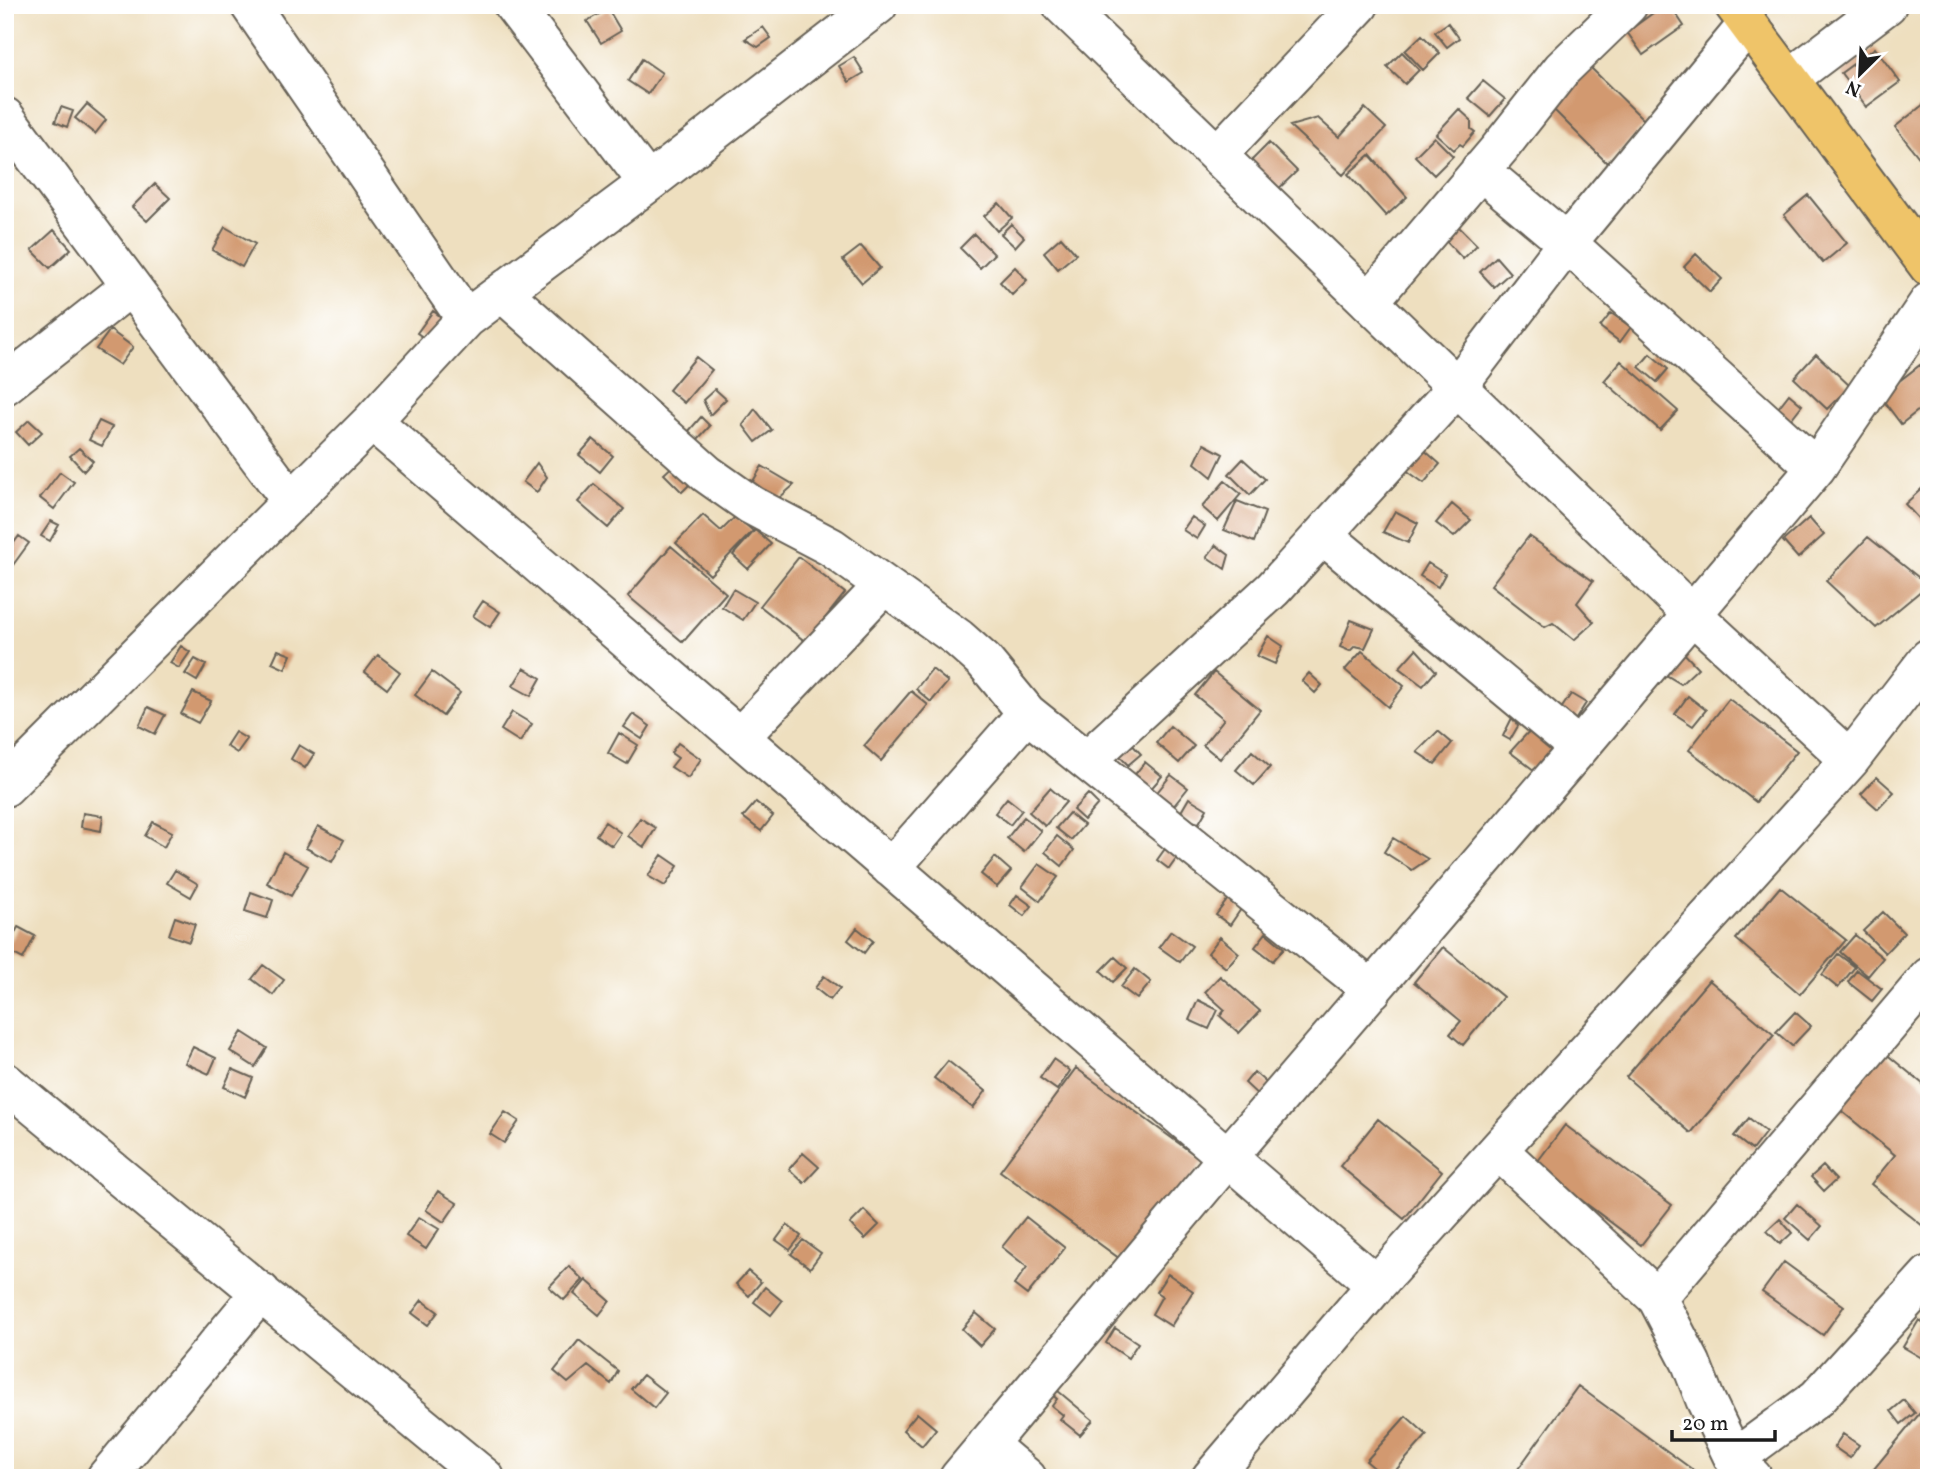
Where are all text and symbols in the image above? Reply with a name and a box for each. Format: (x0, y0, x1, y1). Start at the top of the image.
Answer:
north arrow (1826, 38, 1896, 108)
text: N (1842, 73, 1865, 102)
scale bar (1672, 1399, 1775, 1443)
text: 20 m (1682, 1410, 1728, 1439)

